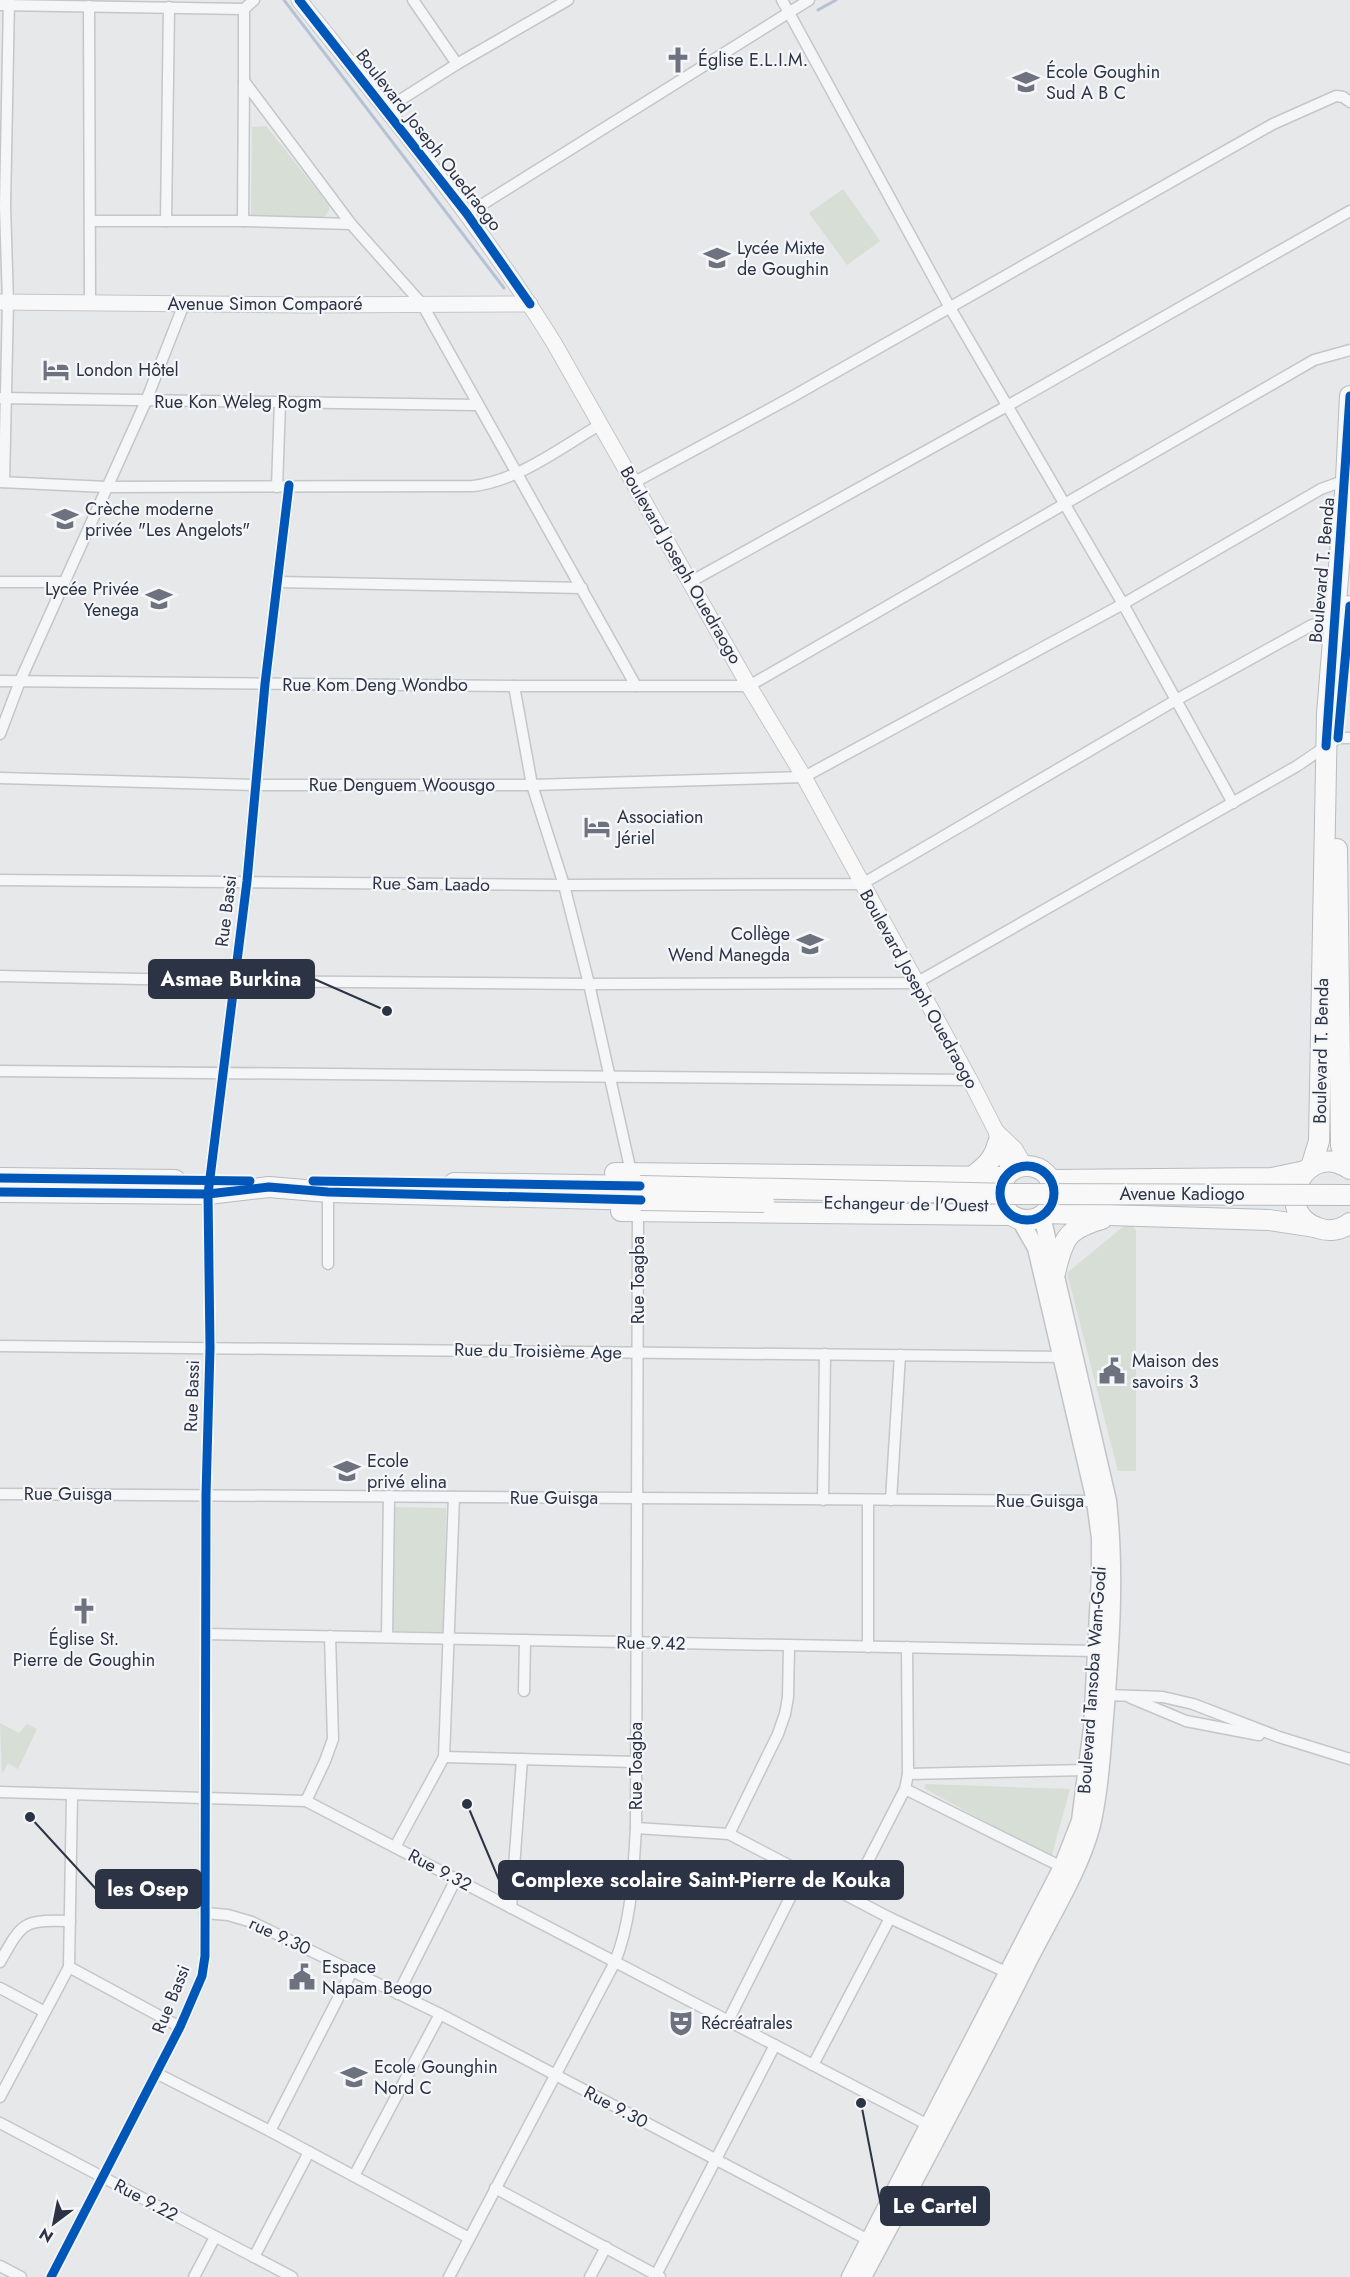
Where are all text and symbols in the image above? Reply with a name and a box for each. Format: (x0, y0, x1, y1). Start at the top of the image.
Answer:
street label: Boulevard Joseph Ouedraogo (350, 43, 508, 237)
church icon: Église E.L.I.M. (663, 45, 693, 75)
place label: Église E.L.I.M. (698, 47, 808, 73)
place label: École Goughin Sud A B C (1046, 59, 1160, 106)
school or university icon: École Goughin Sud A B C (1011, 67, 1041, 97)
place label: Lycée Mixte de Goughin (737, 235, 829, 282)
school or university icon: Lycée Mixte de Goughin (702, 243, 732, 273)
street label: Avenue Simon Compaoré (168, 291, 362, 317)
hotel icon: London Hôtel (41, 355, 71, 385)
place label: London Hôtel (76, 357, 179, 383)
street label: Rue Kon Weleg Rogm (154, 389, 322, 415)
street label: Boulevard Joseph Ouedraogo (614, 461, 748, 669)
place label: Crèche moderne privée "Les Angelots" (85, 496, 250, 543)
street label: Boulevard T. Benda (1303, 496, 1341, 644)
school or university icon: Crèche moderne privée "Les Angelots" (50, 504, 80, 534)
place label: Lycée Privée Yenega (45, 576, 139, 623)
school or university icon: Lycée Privée Yenega (144, 584, 174, 614)
street label: Rue Kom Deng Wondbo (282, 672, 468, 698)
street label: Rue Denguem Woousgo (309, 772, 495, 798)
place label: Association Jériel (615, 804, 703, 851)
hotel icon: Association Jériel (582, 812, 612, 842)
street label: Rue Sam Laado (372, 870, 490, 898)
street label: Rue Bassi (209, 874, 243, 948)
street label: Boulevard Joseph Ouedraogo (853, 884, 985, 1094)
place label: Collège Wend Manegda (668, 921, 790, 968)
school or university icon: Collège Wend Manegda (795, 929, 825, 959)
callout: Asmae Burkina (149, 960, 314, 998)
text: Asmae Burkina (160, 965, 301, 994)
street label: Boulevard T. Benda (1307, 978, 1335, 1124)
street label: Avenue Kadiogo (1119, 1181, 1245, 1207)
street label: Echangeur de l'Ouest (823, 1190, 989, 1218)
street label: Rue Toagba (625, 1236, 651, 1324)
street label: Rue du Troisième Age (454, 1337, 622, 1365)
place label: Maison des savoirs 3 (1132, 1348, 1219, 1395)
public building icon: Maison des savoirs 3 (1097, 1356, 1127, 1386)
street label: Rue Bassi (178, 1360, 206, 1432)
place label: Ecole privé elina (367, 1448, 447, 1495)
school or university icon: Ecole privé elina (332, 1456, 362, 1486)
street label: Rue Guisga (24, 1481, 112, 1507)
street label: Rue Guisga (510, 1485, 598, 1511)
street label: Rue Guisga (996, 1488, 1084, 1514)
street label: Boulevard Tansoba Wam-Godi (1071, 1565, 1113, 1795)
church icon: Église St. Pierre de Goughin (69, 1596, 99, 1626)
place label: Église St. Pierre de Goughin (13, 1626, 155, 1673)
street label: Rue 9.42 (616, 1629, 686, 1657)
street label: Rue Toagba (623, 1722, 649, 1810)
street label: Rue 9.32 (404, 1842, 476, 1898)
callout: Complexe scolaire Saint-Pierre de Kouka (499, 1861, 903, 1899)
text: Complexe scolaire Saint-Pierre de Kouka (511, 1866, 891, 1895)
callout: les Osep (96, 1870, 201, 1908)
text: les Osep (107, 1875, 189, 1904)
street label: rue 9.30 (245, 1910, 315, 1962)
place label: Espace Napam Beogo (322, 1954, 432, 2001)
street label: Rue Bassi (145, 1961, 197, 2037)
public building icon: Espace Napam Beogo (287, 1962, 317, 1992)
theatre icon: Récréatrales (666, 2008, 696, 2038)
place label: Récréatrales (701, 2010, 793, 2036)
place label: Ecole Gounghin Nord C (374, 2054, 498, 2101)
school or university icon: Ecole Gounghin Nord C (339, 2062, 369, 2092)
street label: Rue 9.30 (579, 2079, 653, 2135)
street label: Rue 9.22 (109, 2172, 183, 2228)
callout: Le Cartel (881, 2187, 989, 2225)
text: Le Cartel (893, 2192, 977, 2221)
north arrow (24, 2193, 84, 2253)
text: N (35, 2222, 58, 2248)

